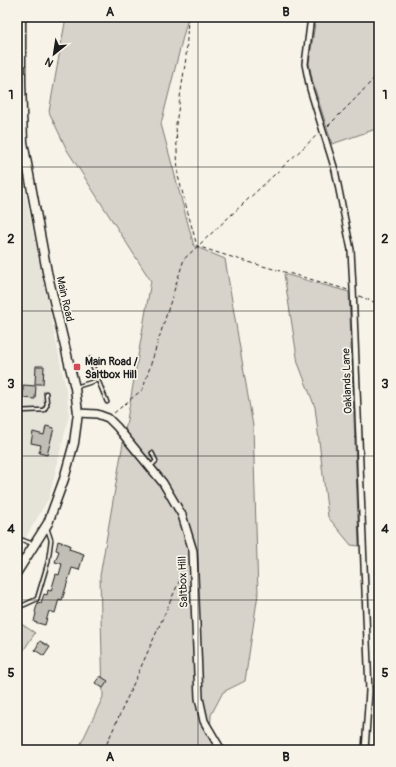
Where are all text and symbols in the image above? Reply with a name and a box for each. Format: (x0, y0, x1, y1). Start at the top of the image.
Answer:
text: A (106, 4, 115, 20)
text: B (282, 4, 290, 20)
north arrow (34, 34, 74, 74)
text: N (42, 54, 56, 70)
text: 1 (8, 87, 14, 103)
text: 1 (382, 87, 388, 103)
text: 2 (7, 231, 15, 247)
text: 2 (381, 231, 389, 247)
street label: Main Road (53, 275, 77, 323)
street label: Oaklands Lane (339, 347, 355, 414)
place label: Main Road / Saltbox Hill (85, 355, 138, 381)
marker: Main Road / Saltbox Hill (72, 362, 82, 372)
text: 3 (7, 376, 15, 392)
text: 3 (381, 376, 389, 392)
text: 4 (7, 521, 15, 537)
text: 4 (381, 521, 389, 537)
street label: Saltbox Hill (176, 556, 190, 608)
text: 5 (7, 665, 15, 681)
text: 5 (381, 665, 389, 681)
text: A (106, 749, 115, 765)
text: B (282, 749, 290, 765)

